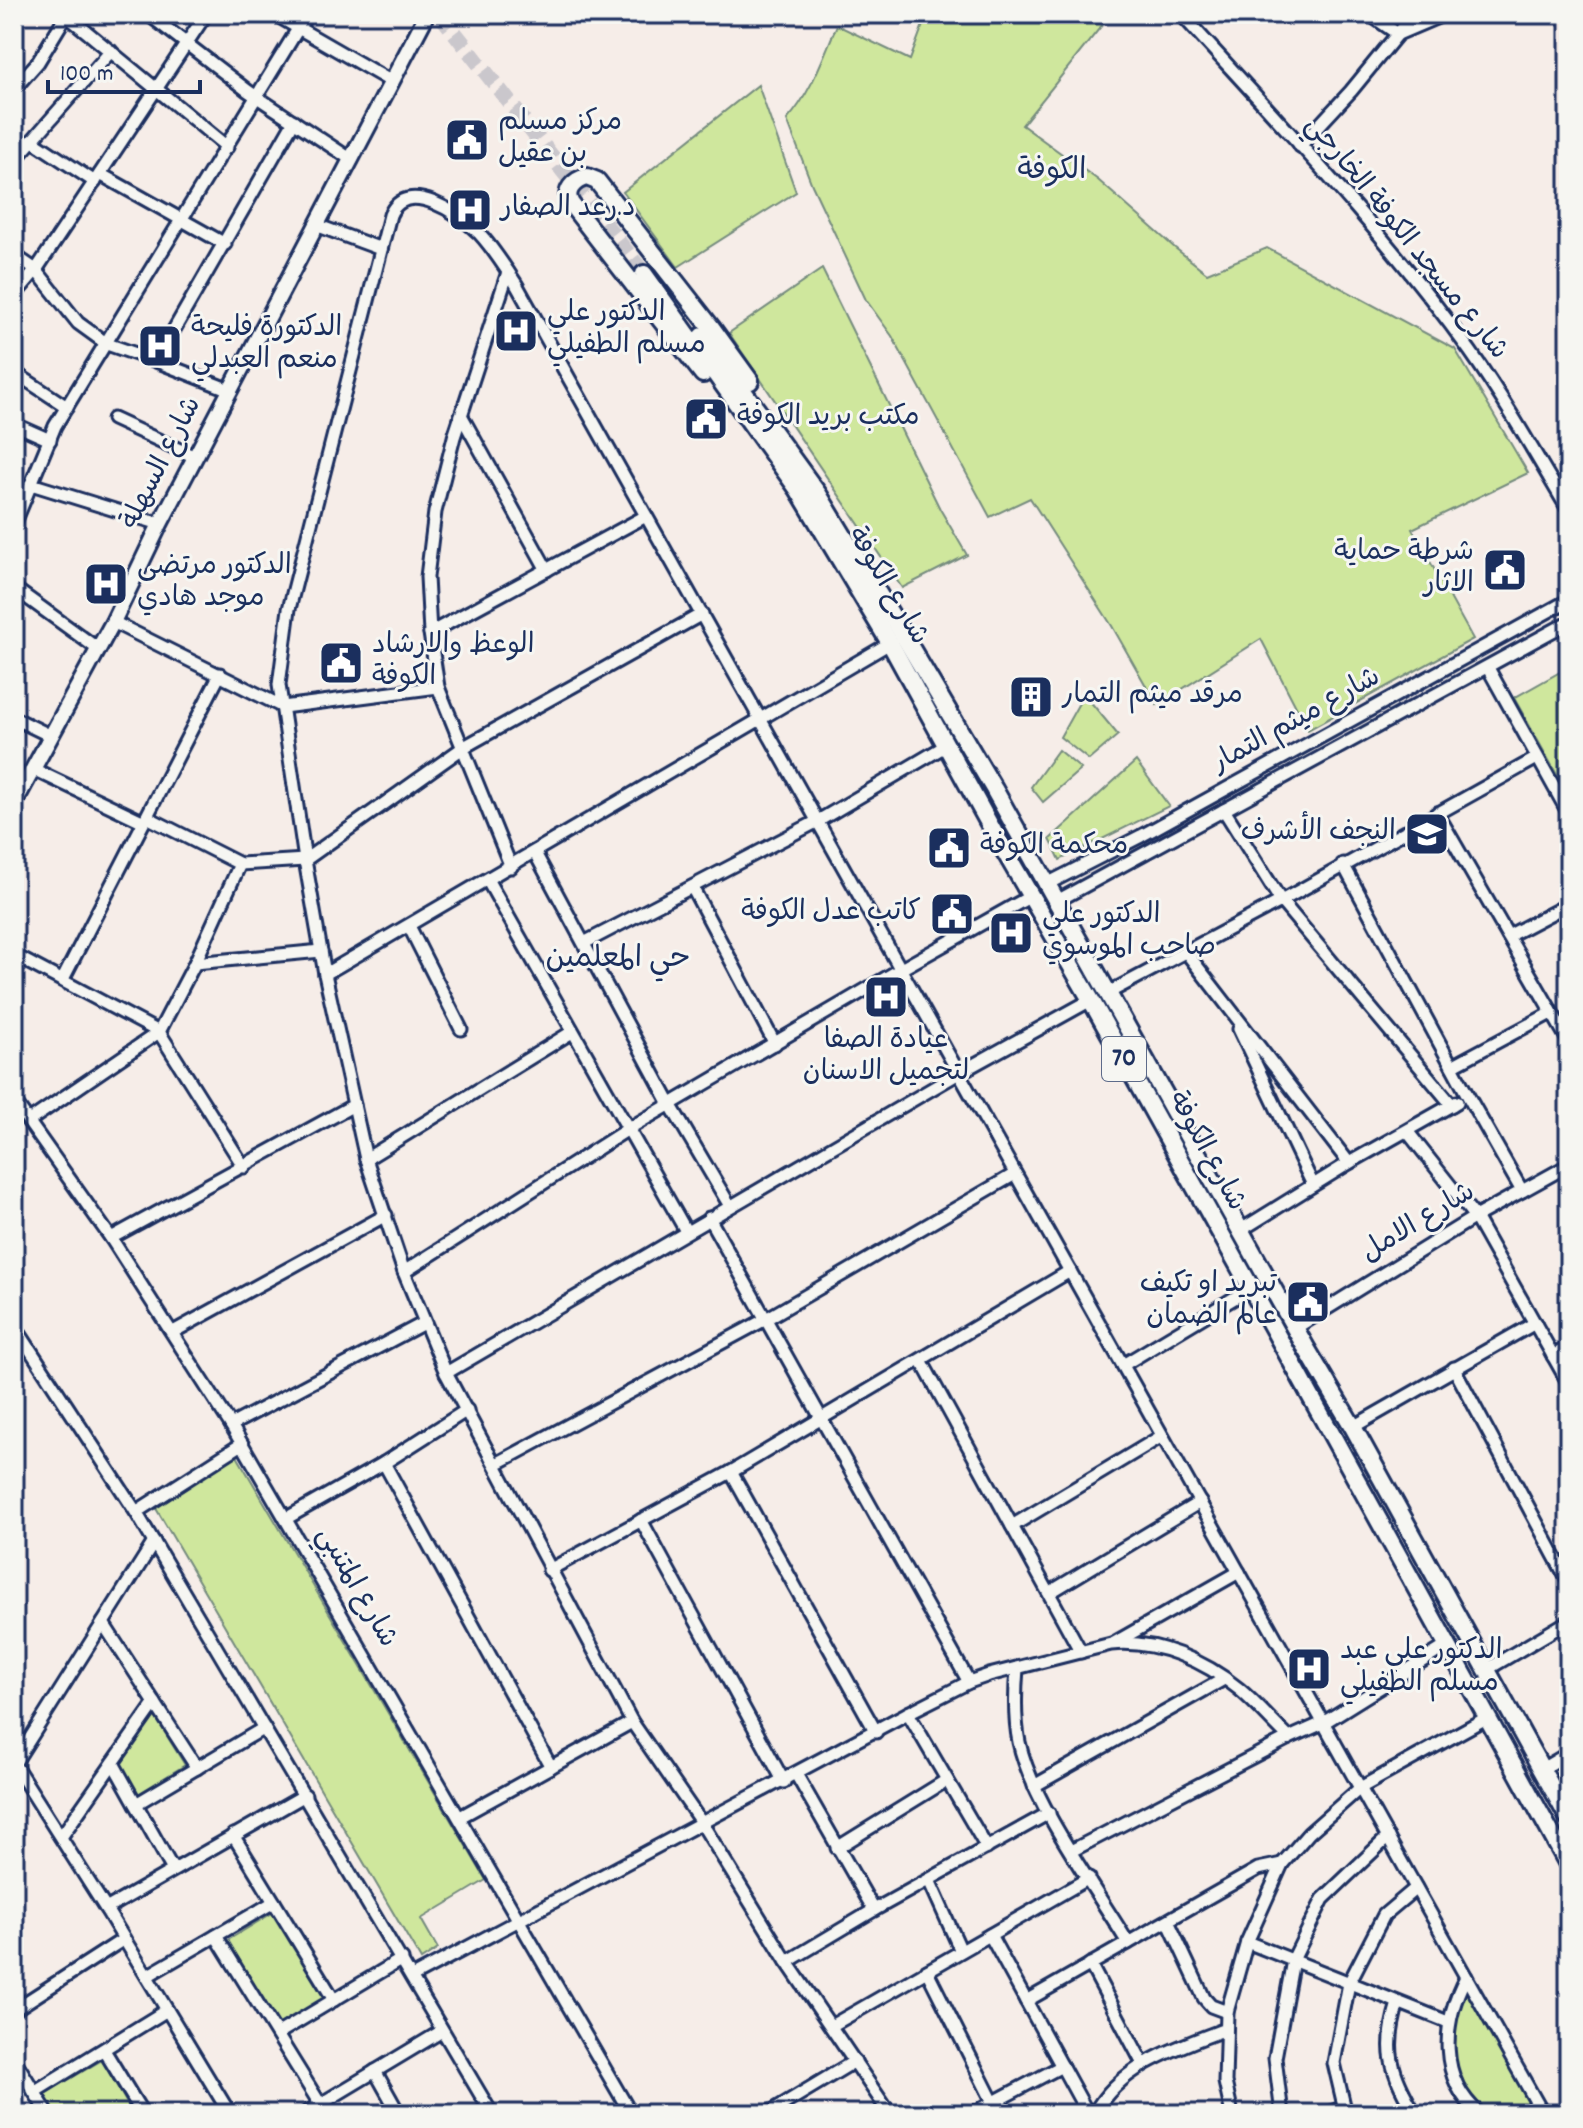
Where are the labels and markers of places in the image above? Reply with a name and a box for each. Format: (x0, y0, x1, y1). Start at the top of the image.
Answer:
place label: مركز مسلم بن عقيل (498, 104, 622, 176)
public building icon: مركز مسلم بن عقيل (443, 116, 491, 164)
hospital icon: د.رعد الصفار (446, 186, 494, 234)
place label: د.رعد الصفار (499, 190, 636, 230)
place label: الدكتور علي مسلم الطفيلي (547, 295, 706, 367)
hospital icon: الدكتور علي مسلم الطفيلي (492, 307, 540, 355)
place label: الدكتورة فليحة منعم العبدلي (191, 310, 342, 382)
hospital icon: الدكتورة فليحة منعم العبدلي (136, 322, 184, 370)
public building icon: مكتب بريد الكوفة (682, 395, 730, 443)
place label: مكتب بريد الكوفة (737, 399, 920, 439)
place label: شرطة حماية الاثار (1334, 534, 1474, 606)
public building icon: شرطة حماية الاثار (1481, 546, 1529, 594)
place label: الدكتور مرتضى موجد هادي (137, 548, 292, 620)
hospital icon: الدكتور مرتضى موجد هادي (82, 560, 130, 608)
place label: الوعظ والارشاد الكوفة (372, 627, 534, 699)
public building icon: الوعظ والارشاد الكوفة (317, 639, 365, 687)
building icon: مرقد ميثم التمار (1007, 673, 1055, 721)
place label: مرقد ميثم التمار (1061, 677, 1243, 717)
school or university icon: النجف الأشرف (1403, 810, 1451, 858)
place label: النجف الأشرف (1241, 811, 1396, 854)
public building icon: محكمة الكوفة (925, 824, 973, 872)
place label: محكمة الكوفة (980, 828, 1128, 868)
public building icon: كاتب عدل الكوفة (928, 890, 976, 938)
place label: كاتب عدل الكوفة (741, 894, 921, 934)
place label: الدكتور علي صاحب الموسوي (1042, 897, 1216, 969)
hospital icon: الدكتور علي صاحب الموسوي (987, 909, 1035, 957)
hospital icon: عيادة الصفا لتجميل الاسنان (862, 973, 910, 1021)
place label: عيادة الصفا لتجميل الاسنان (803, 1022, 969, 1094)
place label: تبريد او تكيف عالم الضمان (1140, 1266, 1278, 1338)
public building icon: تبريد او تكيف عالم الضمان (1284, 1278, 1332, 1326)
place label: الدكتور علي عبد مسلم الطفيلي (1340, 1633, 1502, 1705)
hospital icon: الدكتور علي عبد مسلم الطفيلي (1285, 1645, 1333, 1693)

